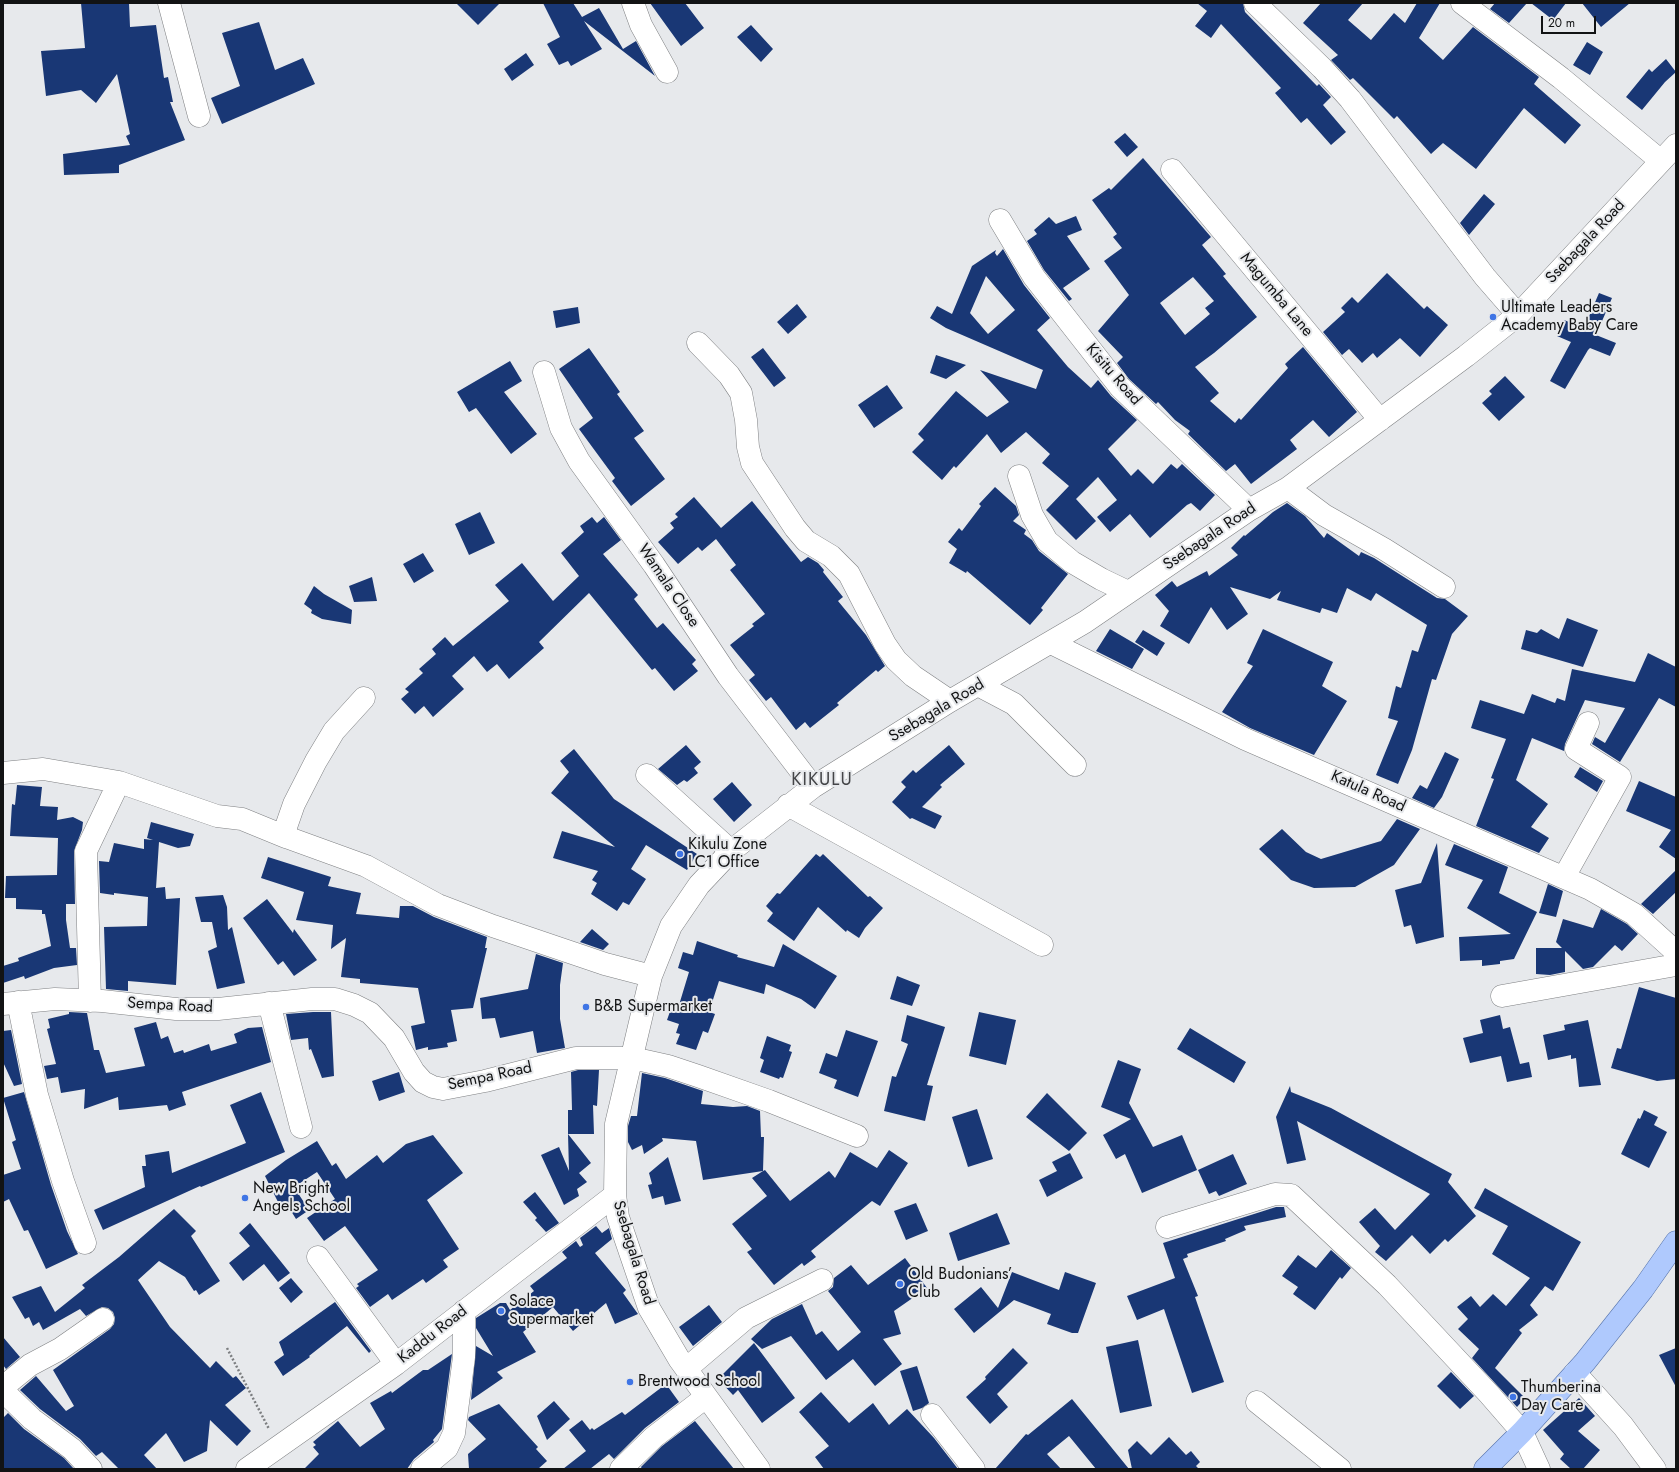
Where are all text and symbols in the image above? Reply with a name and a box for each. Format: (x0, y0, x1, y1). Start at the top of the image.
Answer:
scale bar (1543, 8, 1598, 34)
text: 20 m (1548, 14, 1575, 32)
street label: Ssebagala Road (1542, 196, 1630, 288)
street label: Magumba Lane (1235, 249, 1317, 341)
place label: Ultimate Leaders Academy Baby Care (1501, 298, 1638, 336)
marker: Ultimate Leaders Academy Baby Care (1488, 312, 1498, 322)
street label: Kisitu Road (1081, 340, 1145, 410)
street label: Ssebagala Road (1160, 499, 1260, 575)
street label: Wamala Close (633, 541, 703, 631)
street label: Ssebagala Road (886, 675, 988, 747)
street label: Katula Road (1328, 767, 1408, 817)
district label: KIKULU (791, 770, 853, 792)
place label: Kikulu Zone LC1 Office (688, 835, 767, 873)
marker: Kikulu Zone LC1 Office (675, 849, 685, 859)
street label: Sempa Road (127, 994, 213, 1018)
place label: B&B Supermarket (594, 997, 712, 1017)
marker: B&B Supermarket (581, 1002, 591, 1012)
street label: Sempa Road (446, 1059, 534, 1095)
place label: New Bright Angels School (253, 1179, 350, 1217)
marker: New Bright Angels School (240, 1193, 250, 1203)
street label: Ssebagala Road (608, 1199, 658, 1307)
place label: Old Budonians’ Club (908, 1265, 1012, 1303)
marker: Old Budonians’ Club (895, 1279, 905, 1289)
place label: Solace Supermarket (509, 1292, 594, 1330)
street label: Kaddu Road (395, 1302, 471, 1368)
marker: Solace Supermarket (496, 1306, 506, 1316)
place label: Brentwood School (638, 1372, 761, 1392)
marker: Brentwood School (625, 1377, 635, 1387)
place label: Thumberina Day Care (1521, 1378, 1601, 1416)
marker: Thumberina Day Care (1508, 1392, 1518, 1402)

